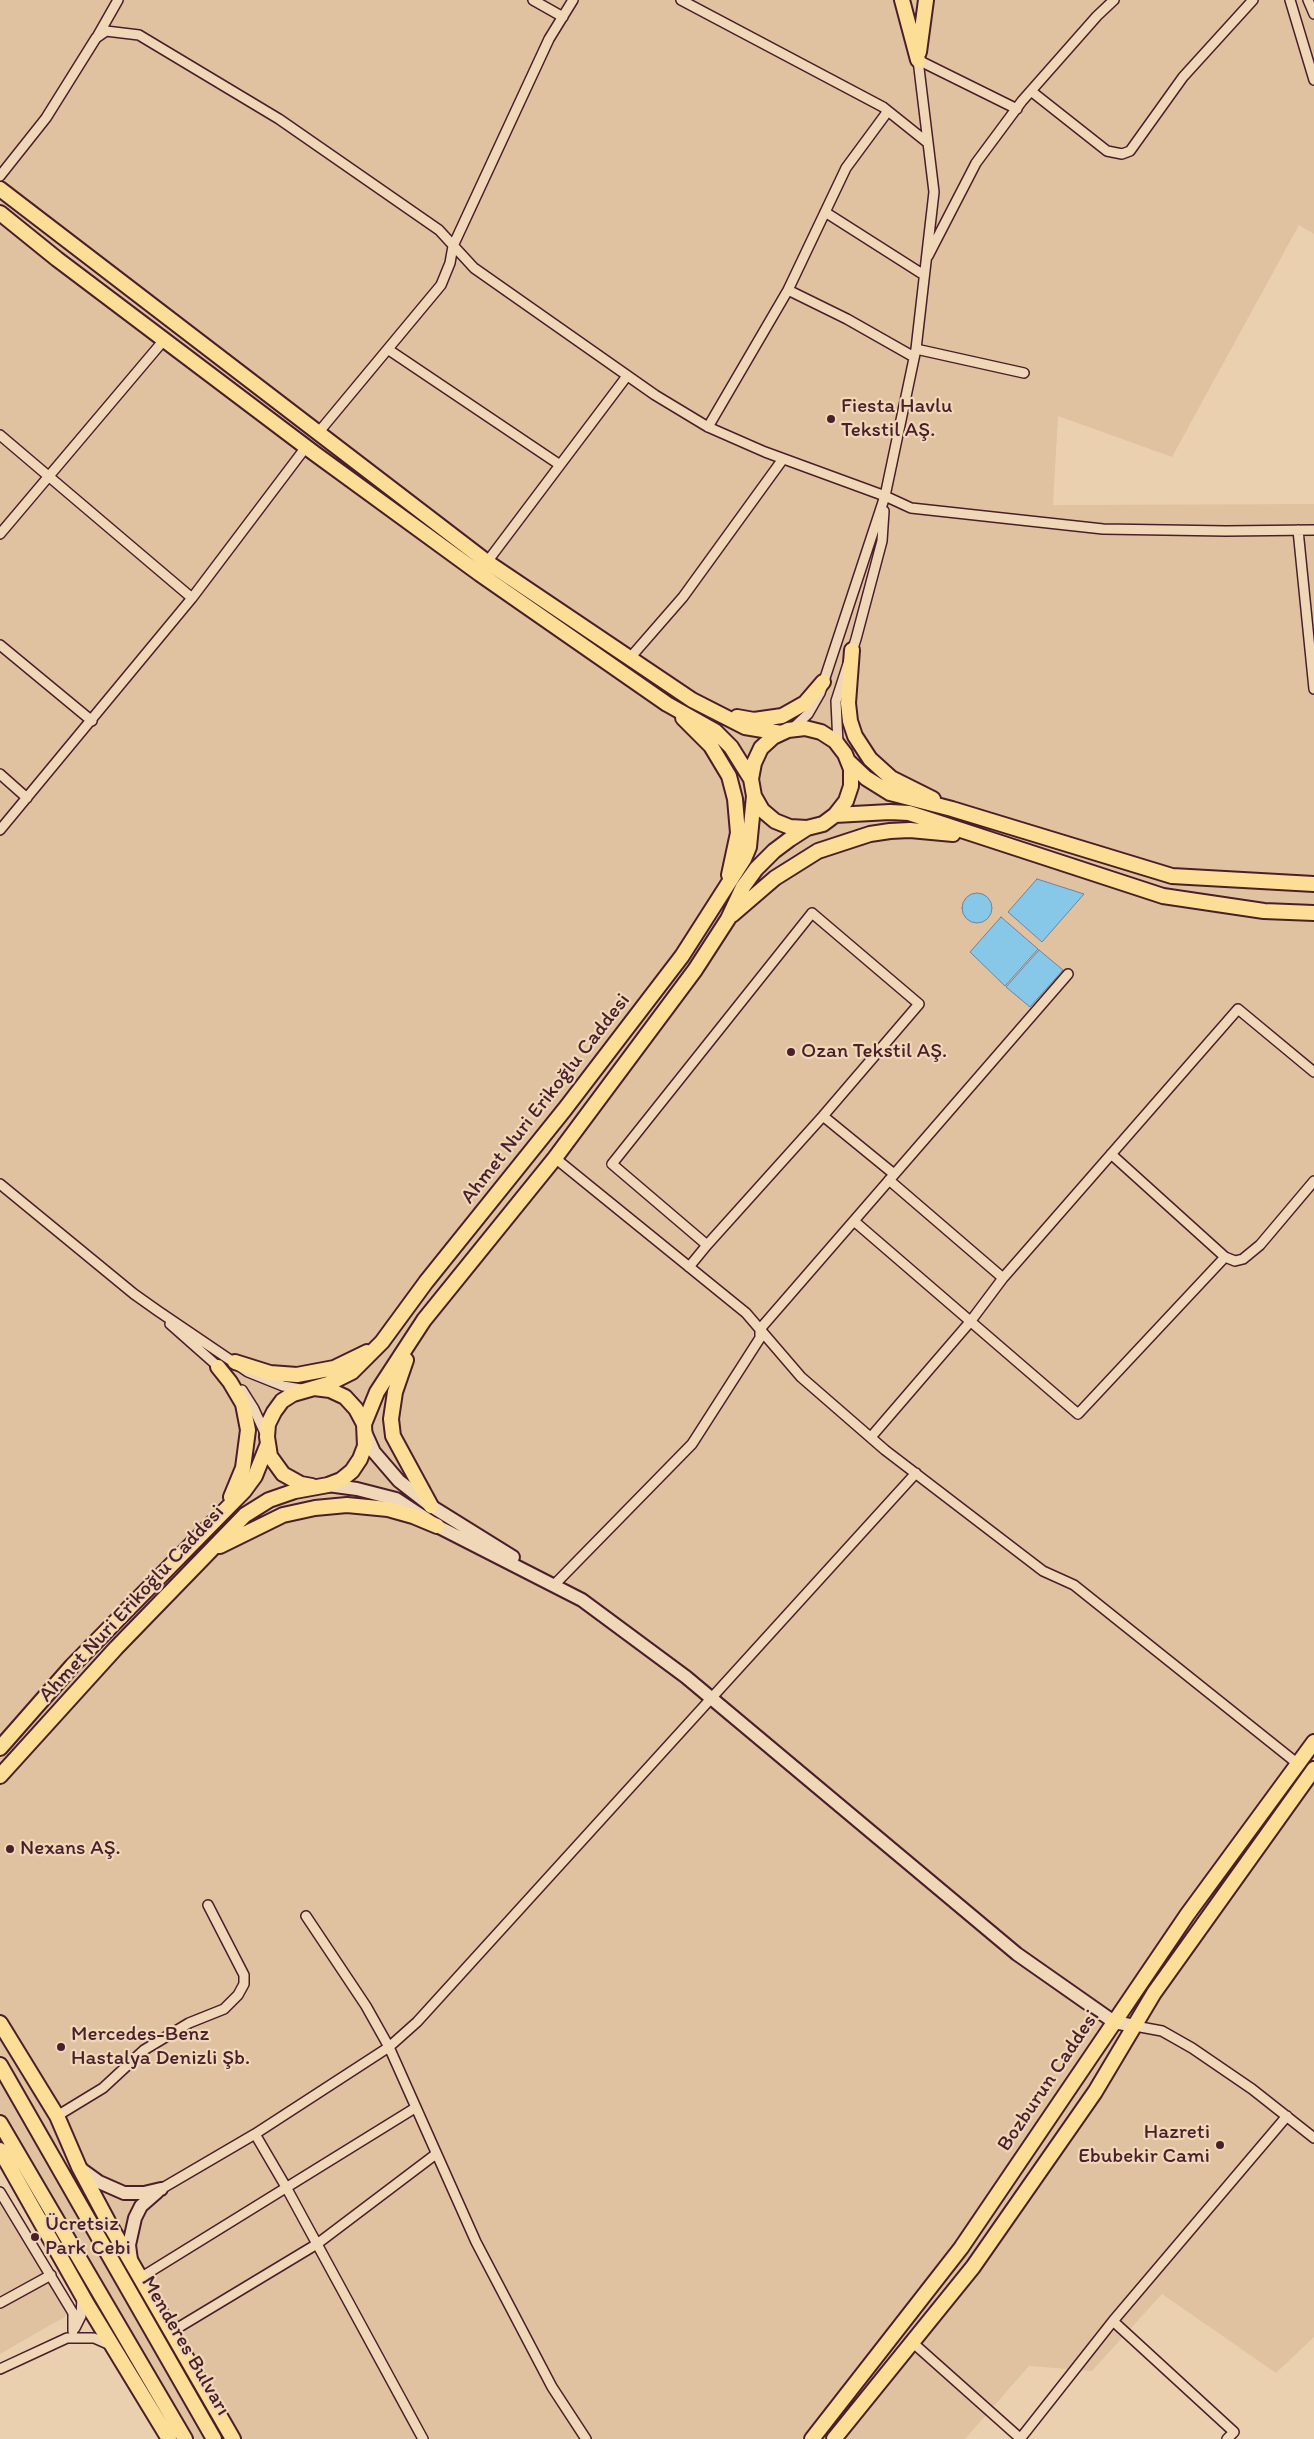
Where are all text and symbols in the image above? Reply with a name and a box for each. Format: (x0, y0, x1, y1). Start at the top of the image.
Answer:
place label: Fiesta Havlu Tekstil AŞ. (841, 394, 952, 444)
marker: Fiesta Havlu Tekstil AŞ. (825, 413, 837, 425)
street label: Ahmet Nuri Erikoğlu Caddesi (456, 989, 636, 1209)
place label: Ozan Tekstil AŞ. (801, 1039, 947, 1065)
marker: Ozan Tekstil AŞ. (785, 1046, 797, 1058)
street label: Ahmet Nuri Erikoğlu Caddesi (34, 1500, 230, 1708)
place label: Nexans AŞ. (20, 1836, 121, 1862)
marker: Nexans AŞ. (4, 1843, 16, 1855)
street label: Bozburun Caddesi (992, 2006, 1106, 2156)
place label: Mercedes-Benz Hastalya Denizli Şb. (71, 2022, 250, 2072)
marker: Mercedes-Benz Hastalya Denizli Şb. (55, 2041, 67, 2053)
place label: Hazreti Ebubekir Cami (1078, 2120, 1210, 2170)
marker: Hazreti Ebubekir Cami (1214, 2139, 1226, 2151)
place label: Ücretsiz Park Cebi (45, 2212, 131, 2262)
marker: Ücretsiz Park Cebi (29, 2231, 41, 2243)
street label: Menderes Bulvarı (135, 2272, 235, 2420)

